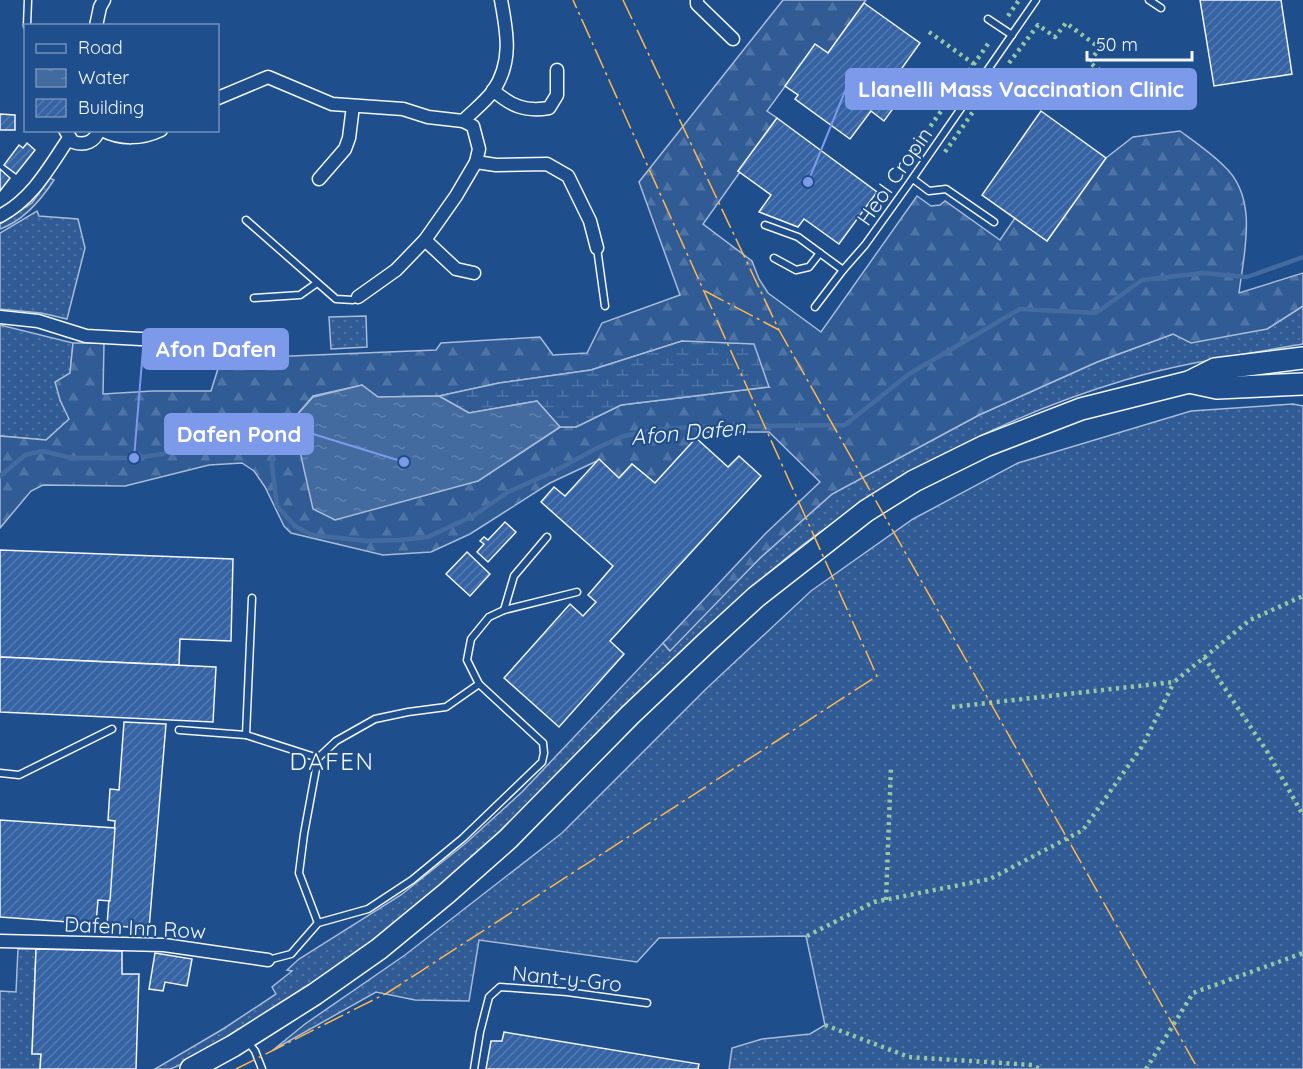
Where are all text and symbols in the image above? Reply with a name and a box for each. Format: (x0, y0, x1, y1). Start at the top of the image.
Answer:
legend (24, 24, 219, 132)
scale bar (1087, 24, 1192, 62)
text: 50 m (1096, 33, 1138, 56)
text: Road (78, 36, 123, 59)
text: Water (78, 66, 129, 89)
callout: Llanelli Mass Vaccination Clinic (846, 69, 1196, 109)
text: Llanelli Mass Vaccination Clinic (858, 75, 1184, 103)
text: Building (78, 96, 144, 119)
street label: Heol Cropin (851, 122, 937, 230)
callout: Afon Dafen (143, 329, 288, 369)
text: Afon Dafen (156, 335, 276, 363)
water label: Afon Dafen (630, 413, 748, 451)
callout: Dafen Pond (165, 414, 313, 454)
text: Dafen Pond (177, 420, 301, 448)
district label: DAFEN (290, 746, 374, 776)
street label: Dafen Inn Row (63, 910, 207, 944)
street label: Nant-y-Gro (511, 959, 623, 997)

